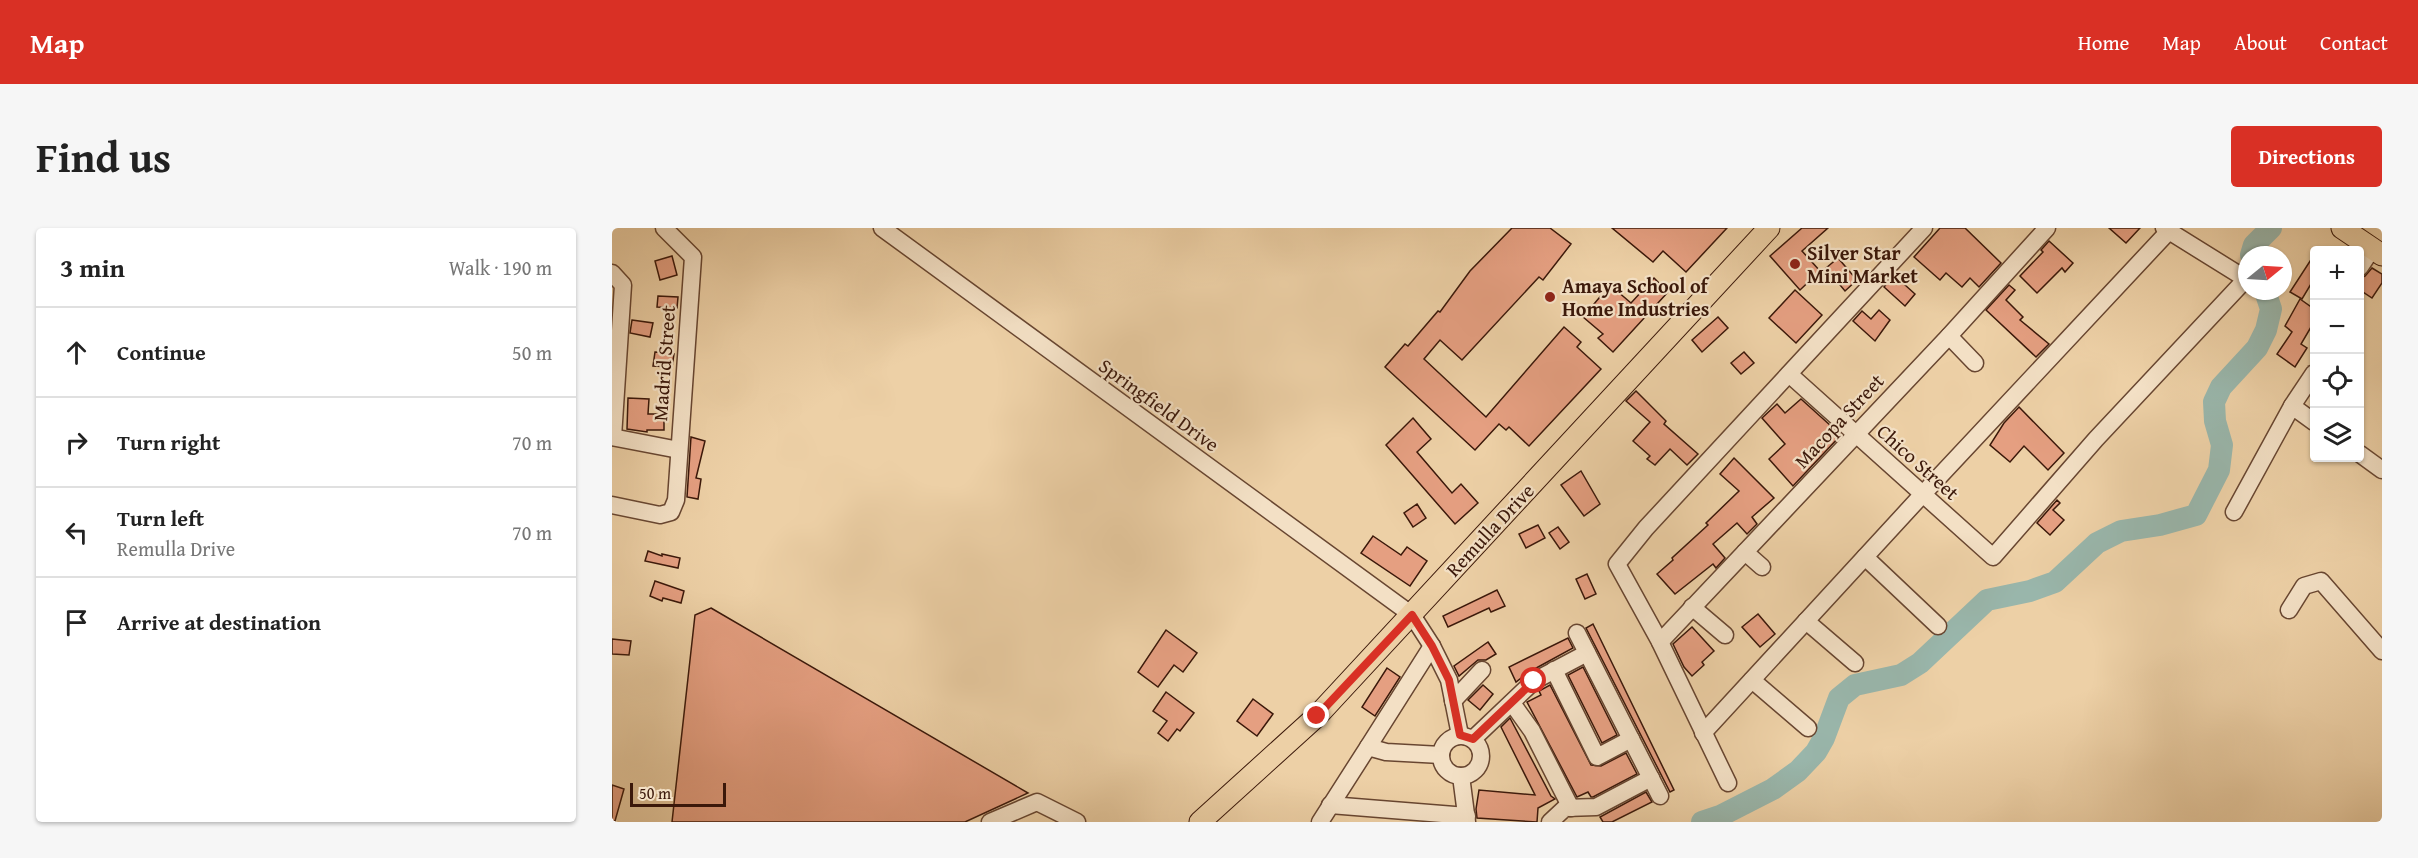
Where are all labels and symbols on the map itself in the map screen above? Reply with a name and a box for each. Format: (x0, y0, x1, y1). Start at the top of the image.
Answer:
place label: Silver Star Mini Market (1807, 238, 1918, 290)
north arrow (2238, 246, 2292, 300)
marker: Silver Star Mini Market (1788, 257, 1802, 271)
place label: Amaya School of Home Industries (1562, 271, 1710, 323)
marker: Amaya School of Home Industries (1543, 290, 1557, 304)
street label: Madrid Street (645, 304, 682, 422)
street label: Springfield Drive (1093, 351, 1225, 458)
street label: Macopa Street (1787, 367, 1890, 474)
street label: Chico Street (1871, 417, 1966, 506)
street label: Remulla Drive (1439, 477, 1540, 583)
route start (1520, 667, 1546, 693)
route end (1303, 702, 1329, 728)
scale bar (630, 780, 726, 808)

